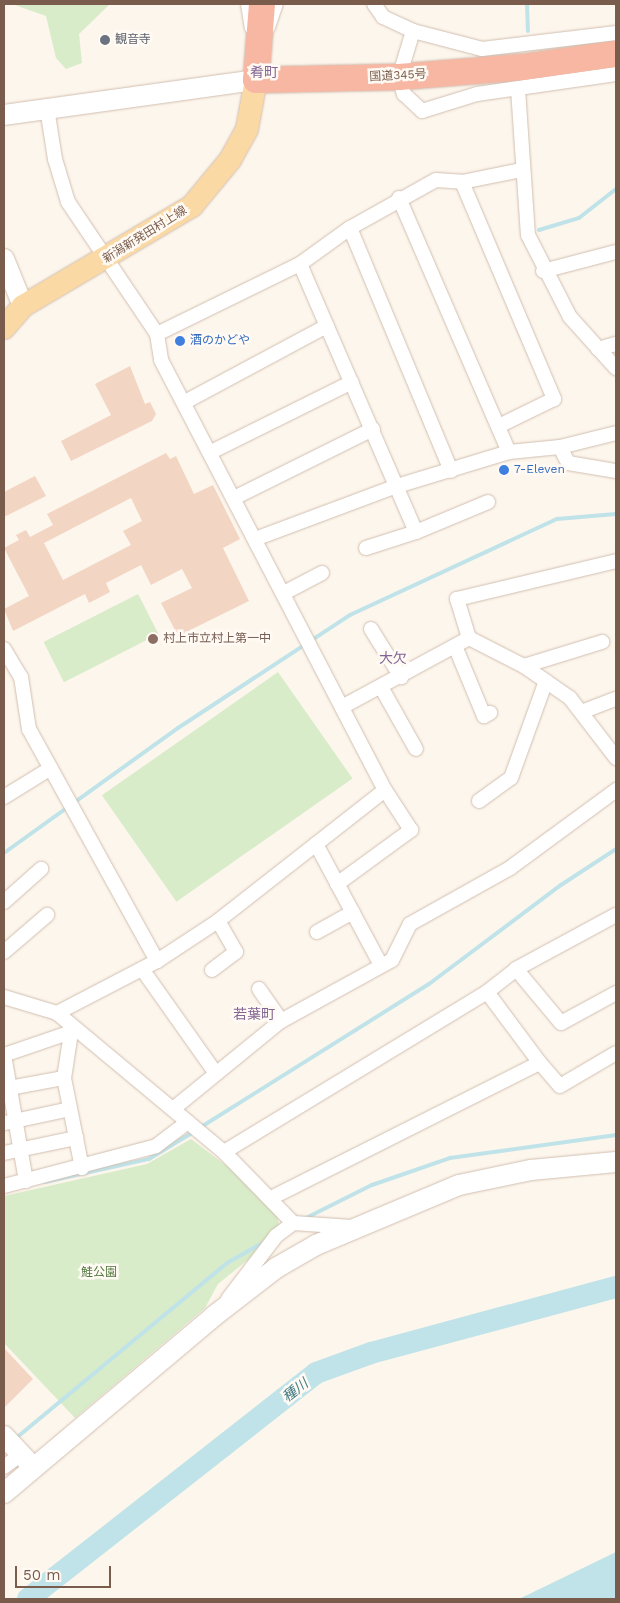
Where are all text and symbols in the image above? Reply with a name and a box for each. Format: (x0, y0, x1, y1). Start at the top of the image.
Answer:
place label: 観音寺 (115, 33, 151, 47)
marker: 観音寺 (99, 34, 111, 46)
district label: 肴町 (250, 64, 278, 80)
street label: 国道345号 (369, 67, 427, 85)
street label: 新潟新発田村上線 (100, 203, 190, 267)
place label: 酒のかどや (190, 334, 250, 348)
marker: 酒のかどや (174, 335, 186, 347)
place label: 7-Eleven (514, 463, 565, 477)
marker: 7-Eleven (498, 464, 510, 476)
place label: 村上市立村上第一中 (163, 632, 271, 646)
marker: 村上市立村上第一中 (147, 633, 159, 645)
district label: 大欠 (379, 650, 407, 666)
district label: 若葉町 (233, 1006, 275, 1022)
park label: 鮭公園 (81, 1266, 117, 1280)
water label: 種川 (279, 1375, 311, 1405)
scale bar (18, 1556, 114, 1588)
text: 50 m (23, 1566, 60, 1584)

